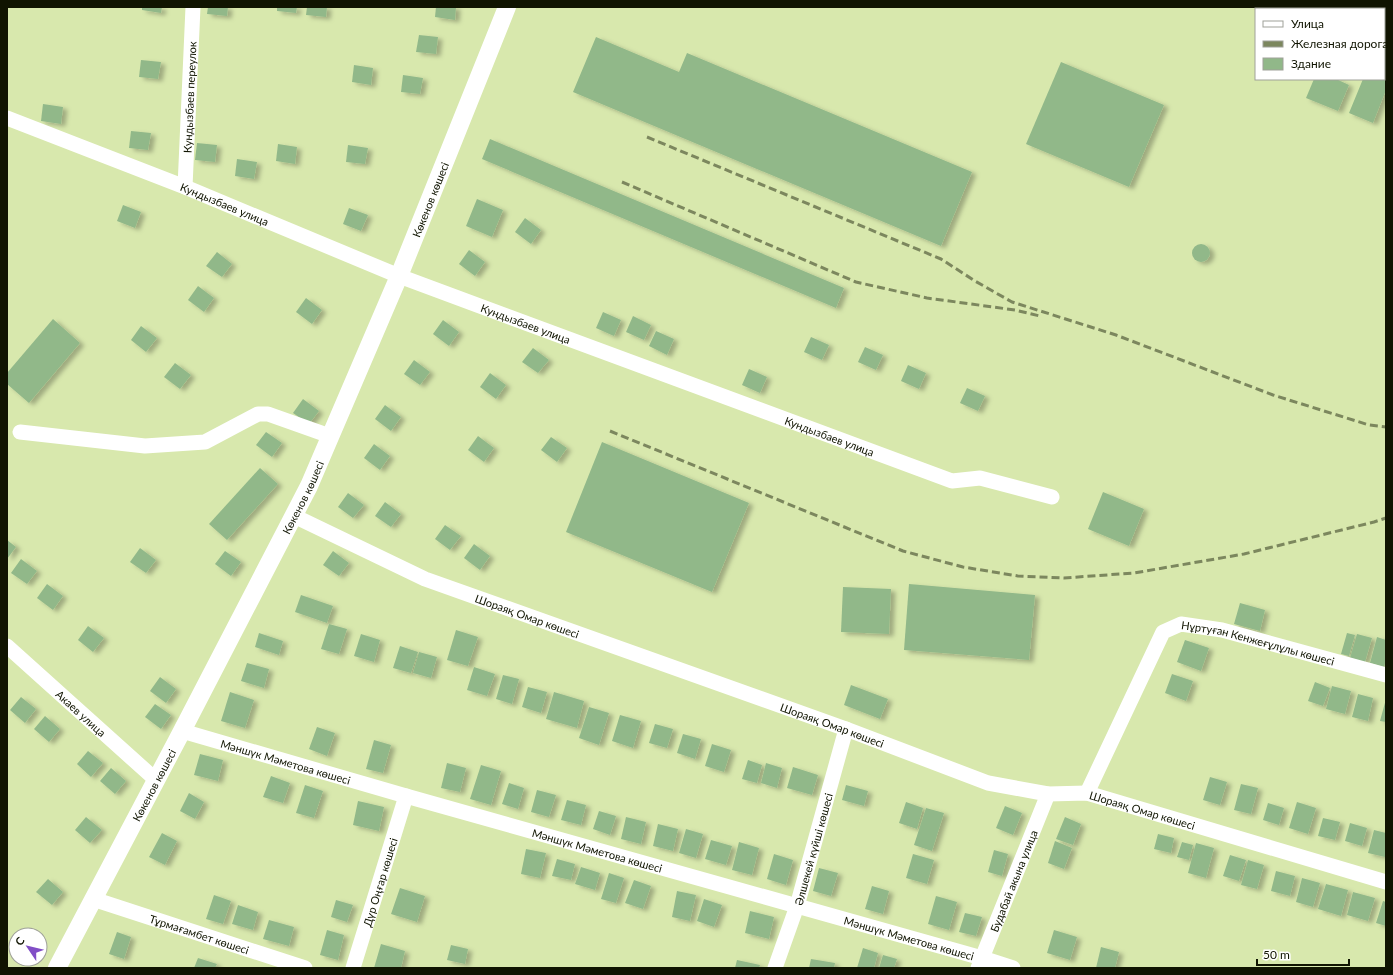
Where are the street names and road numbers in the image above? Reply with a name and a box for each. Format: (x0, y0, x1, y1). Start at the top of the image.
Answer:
street label: Кундызбаев переулок (180, 41, 198, 153)
street label: Көкенов көшесі (409, 160, 451, 239)
street label: Кундызбаев улица (179, 179, 271, 228)
street label: Кундызбаев улица (479, 301, 572, 346)
street label: Кундызбаев улица (783, 413, 876, 458)
street label: Көкенов көшесі (279, 458, 326, 536)
street label: Шораяқ Омар көшесі (474, 591, 581, 640)
street label: Нұртуған Кенжеғұлұлы көшесі (1181, 618, 1336, 667)
street label: Акаев улица (54, 687, 109, 739)
street label: Шораяқ Омар көшесі (779, 700, 886, 750)
street label: Мәншүк Мәметова көшесі (219, 736, 353, 786)
street label: Көкенов көшесі (129, 746, 178, 823)
street label: Шораяқ Омар көшесі (1088, 788, 1197, 831)
street label: Әлшекей күйші көшесі (791, 791, 835, 907)
street label: Мәншүк Мәметова көшесі (531, 825, 664, 874)
street label: Будабай акына улица (987, 828, 1039, 934)
street label: Дүр Оңғар көшесі (360, 836, 399, 928)
street label: Тұрмағамбет көшесі (148, 911, 251, 956)
street label: Мәншүк Мәметова көшесі (843, 913, 976, 962)

